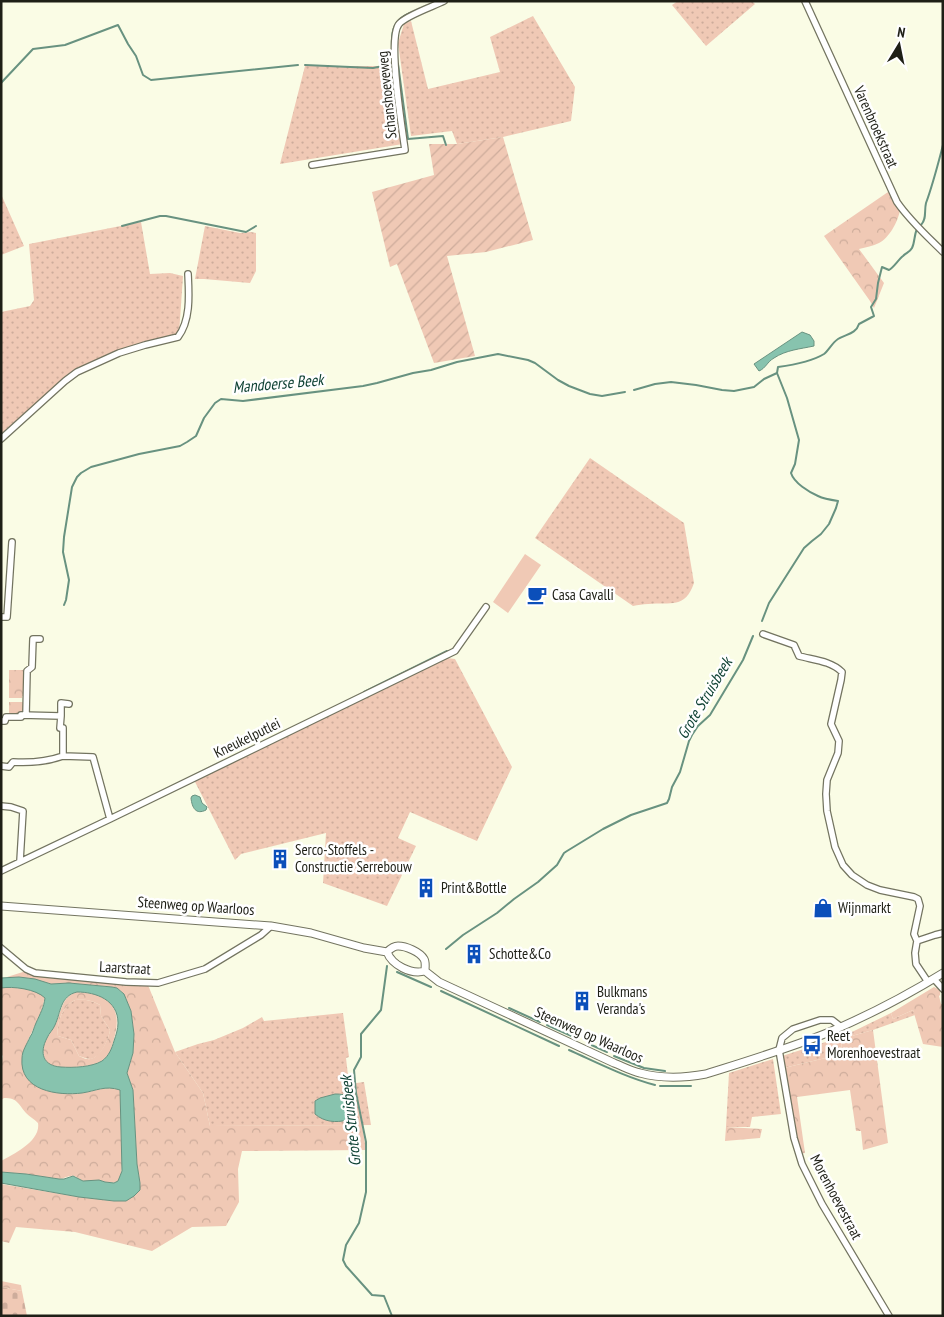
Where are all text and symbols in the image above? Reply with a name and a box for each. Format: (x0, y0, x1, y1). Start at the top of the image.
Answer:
north arrow (874, 20, 924, 70)
text: N (896, 23, 907, 42)
street label: Schanshoeveweg (372, 50, 401, 140)
street label: Varenbroekstraat (850, 82, 903, 171)
water label: Mandoerse Beek (232, 369, 326, 397)
cafe icon: Casa Cavalli (526, 584, 548, 606)
place label: Casa Cavalli (552, 585, 614, 604)
water label: Grote Struisbeek (672, 652, 737, 742)
street label: Kneukelputlei (210, 713, 283, 762)
place label: Serco-Stoffels - Constructie Serrebouw (295, 840, 412, 876)
building icon: Serco-Stoffels - Constructie Serrebouw (269, 848, 291, 870)
building icon: Print&Bottle (415, 877, 437, 899)
place label: Print&Bottle (441, 878, 507, 897)
street label: Steenweg op Waarloos (137, 892, 255, 919)
shop icon: Wijnmarkt (812, 897, 834, 919)
place label: Wijnmarkt (838, 898, 891, 917)
building icon: Schotte&Co (463, 943, 485, 965)
place label: Schotte&Co (489, 944, 551, 963)
street label: Laarstraat (99, 957, 151, 978)
place label: Bulkmans Veranda's (596, 982, 647, 1018)
building icon: Bulkmans Veranda's (571, 990, 593, 1012)
street label: Steenweg op Waarloos (532, 1002, 646, 1067)
place label: Reet Morenhoevestraat (827, 1026, 920, 1062)
bus stop icon: Reet Morenhoevestraat (801, 1034, 823, 1056)
water label: Grote Struisbeek (335, 1073, 365, 1167)
street label: Morenhoevestraat (806, 1151, 867, 1242)

